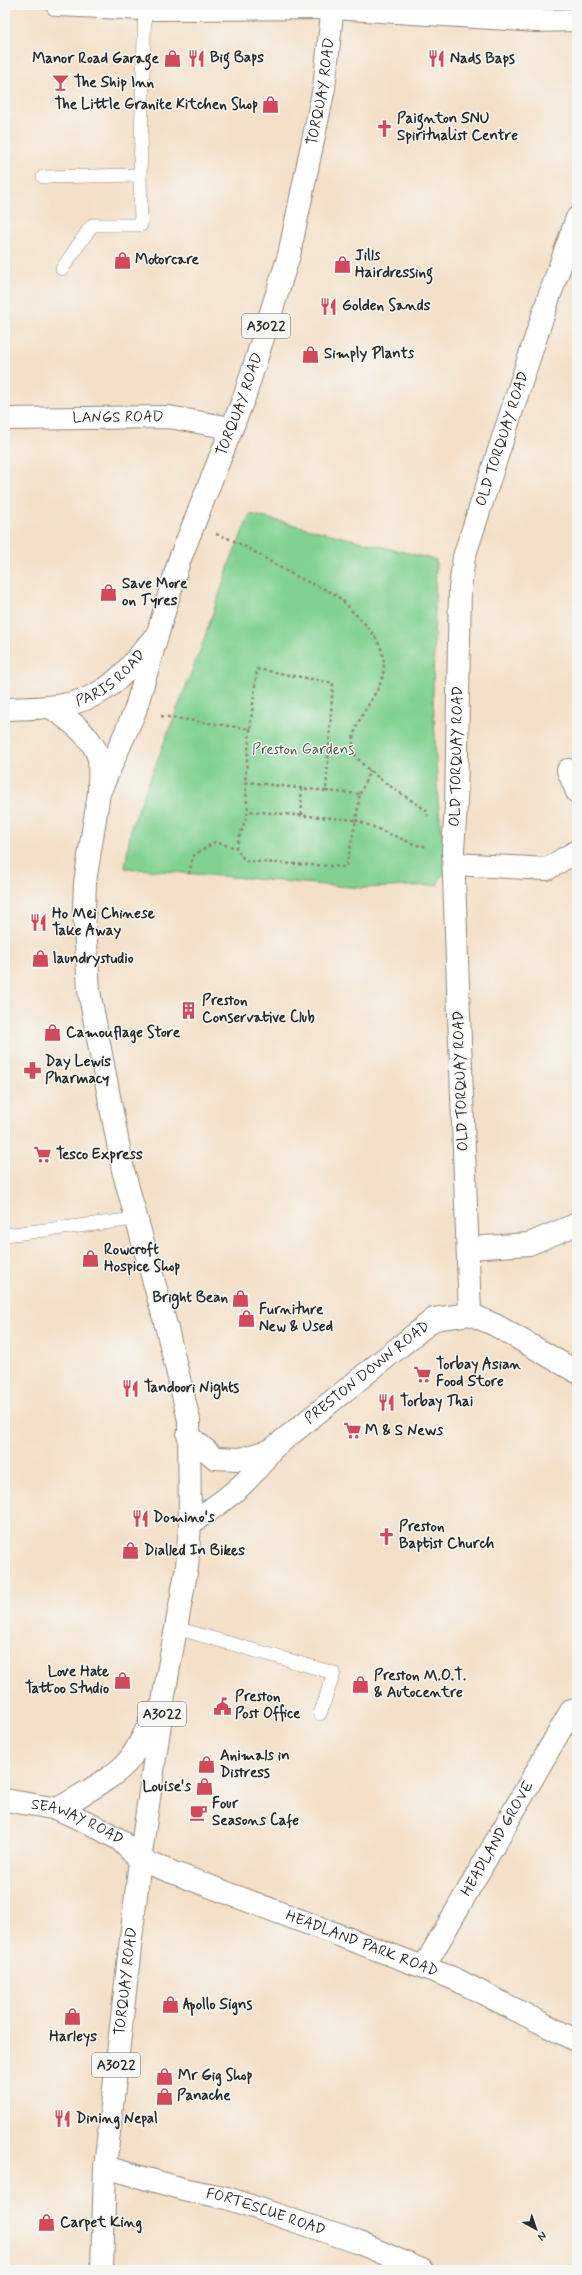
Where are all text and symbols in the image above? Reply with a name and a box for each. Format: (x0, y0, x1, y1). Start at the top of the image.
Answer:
street label: TORQUAY ROAD (302, 37, 339, 147)
restaurant icon: Big Baps (187, 48, 207, 68)
place label: Big Baps (210, 48, 264, 70)
place label: Manor Road Garage (32, 49, 160, 71)
shop icon: Manor Road Garage (162, 49, 182, 69)
restaurant icon: Nads Baps (427, 49, 447, 69)
place label: Nads Baps (450, 49, 515, 69)
bar icon: The Ship Inn (51, 73, 71, 93)
place label: The Ship Inn (74, 73, 155, 93)
place label: The Little Granite Kitchen Shop (54, 95, 258, 115)
shop icon: The Little Granite Kitchen Shop (261, 95, 281, 115)
place label: Paignton SNU Spiritualist Centre (397, 109, 518, 146)
church icon: Paignton SNU Spiritualist Centre (374, 118, 394, 138)
place label: Jills Hairdressing (355, 246, 433, 285)
shop icon: Motorcare (112, 250, 132, 270)
place label: Motorcare (135, 250, 199, 270)
shop icon: Jills Hairdressing (332, 255, 352, 275)
restaurant icon: Golden Sands (319, 296, 339, 316)
place label: Golden Sands (342, 296, 431, 316)
road number: A3022 (242, 314, 290, 338)
shop icon: Simply Plants (301, 344, 321, 364)
place label: Simply Plants (324, 344, 414, 364)
street label: TORQUAY ROAD (212, 350, 268, 459)
street label: OLD TORQUAY ROAD (471, 369, 534, 509)
street label: LANGS ROAD (72, 407, 164, 428)
place label: Save More on Tyres (122, 574, 188, 611)
shop icon: Save More on Tyres (99, 583, 119, 603)
street label: PARIS ROAD (73, 646, 150, 712)
street label: OLD TORQUAY ROAD (445, 686, 468, 827)
park label: Preston Gardens (252, 740, 354, 760)
place label: Ho Mei Chinese Take Away (52, 904, 155, 941)
restaurant icon: Ho Mei Chinese Take Away (29, 913, 49, 933)
shop icon: laundrystudio (30, 949, 50, 969)
place label: laundrystudio (53, 949, 134, 969)
place label: Preston Conservative Club (202, 991, 315, 1028)
building icon: Preston Conservative Club (179, 1000, 199, 1020)
street label: OLD TORQUAY ROAD (449, 1010, 473, 1152)
shop icon: Camouflage Store (43, 1023, 63, 1043)
place label: Camouflage Store (66, 1023, 181, 1044)
place label: Day Lewis Pharmacy (45, 1052, 111, 1089)
pharmacy icon: Day Lewis Pharmacy (22, 1061, 42, 1081)
supermarket icon: Tesco Express (33, 1145, 53, 1165)
place label: Tesco Express (56, 1145, 143, 1165)
place label: Rowcroft Hospice Shop (104, 1240, 180, 1277)
shop icon: Rowcroft Hospice Shop (81, 1249, 101, 1269)
place label: Bright Bean (152, 1288, 228, 1310)
shop icon: Bright Bean (231, 1288, 251, 1308)
place label: Furniture New & Used (259, 1300, 334, 1337)
shop icon: Furniture New & Used (236, 1309, 256, 1329)
street label: PRESTON DOWN ROAD (301, 1316, 434, 1429)
place label: Torbay Asian Food Store (436, 1355, 521, 1392)
supermarket icon: Torbay Asian Food Store (413, 1364, 433, 1384)
restaurant icon: Tandoori Nights (121, 1378, 141, 1398)
place label: Tandoori Nights (144, 1378, 239, 1400)
restaurant icon: Torbay Thai (377, 1392, 397, 1412)
place label: Torbay Thai (400, 1392, 473, 1412)
supermarket icon: M & S News (342, 1421, 362, 1441)
place label: M & S News (365, 1421, 443, 1441)
restaurant icon: Domino's (130, 1508, 150, 1528)
place label: Domino's (153, 1508, 215, 1528)
place label: Preston Baptist Church (399, 1517, 495, 1554)
church icon: Preston Baptist Church (376, 1526, 396, 1546)
shop icon: Dialled In Bikes (121, 1541, 141, 1561)
place label: Dialled In Bikes (144, 1541, 245, 1561)
place label: Love Hate Tattoo Studio (25, 1662, 109, 1699)
place label: Preston M.O.T. & Autocentre (374, 1666, 466, 1703)
shop icon: Love Hate Tattoo Studio (112, 1671, 132, 1691)
shop icon: Preston M.O.T. & Autocentre (351, 1675, 371, 1695)
place label: Preston Post Office (235, 1687, 301, 1724)
public building icon: Preston Post Office (212, 1696, 232, 1716)
road number: A3022 (138, 1702, 186, 1726)
place label: Animals in Distress (220, 1746, 290, 1783)
shop icon: Animals in Distress (197, 1755, 217, 1775)
place label: Louise's (142, 1777, 191, 1797)
shop icon: Louise's (194, 1777, 214, 1797)
street label: HEADLAND GROVE (457, 1777, 539, 1900)
place label: Four Seasons Cafe (212, 1794, 299, 1831)
street label: SEAWAY ROAD (30, 1795, 127, 1850)
cafe icon: Four Seasons Cafe (189, 1803, 209, 1823)
street label: HEADLAND PARK ROAD (283, 1906, 441, 1982)
street label: TORQUAY ROAD (110, 1926, 142, 2036)
shop icon: Apollo Signs (160, 1995, 180, 2015)
place label: Apollo Signs (183, 1995, 252, 2016)
shop icon: Harleys (63, 2006, 83, 2026)
place label: Harleys (49, 2027, 97, 2047)
road number: A3022 (92, 2053, 140, 2077)
shop icon: Mr Gig Shop (155, 2066, 175, 2086)
place label: Mr Gig Shop (178, 2066, 253, 2087)
shop icon: Panache (154, 2086, 174, 2106)
place label: Panache (177, 2086, 231, 2106)
restaurant icon: Dining Nepal (53, 2109, 73, 2129)
place label: Dining Nepal (76, 2109, 158, 2130)
street label: FORTESCUE ROAD (204, 2184, 328, 2241)
north arrow (516, 2209, 556, 2249)
shop icon: Carpet King (37, 2213, 57, 2233)
place label: Carpet King (60, 2213, 142, 2234)
text: N (534, 2228, 549, 2244)

